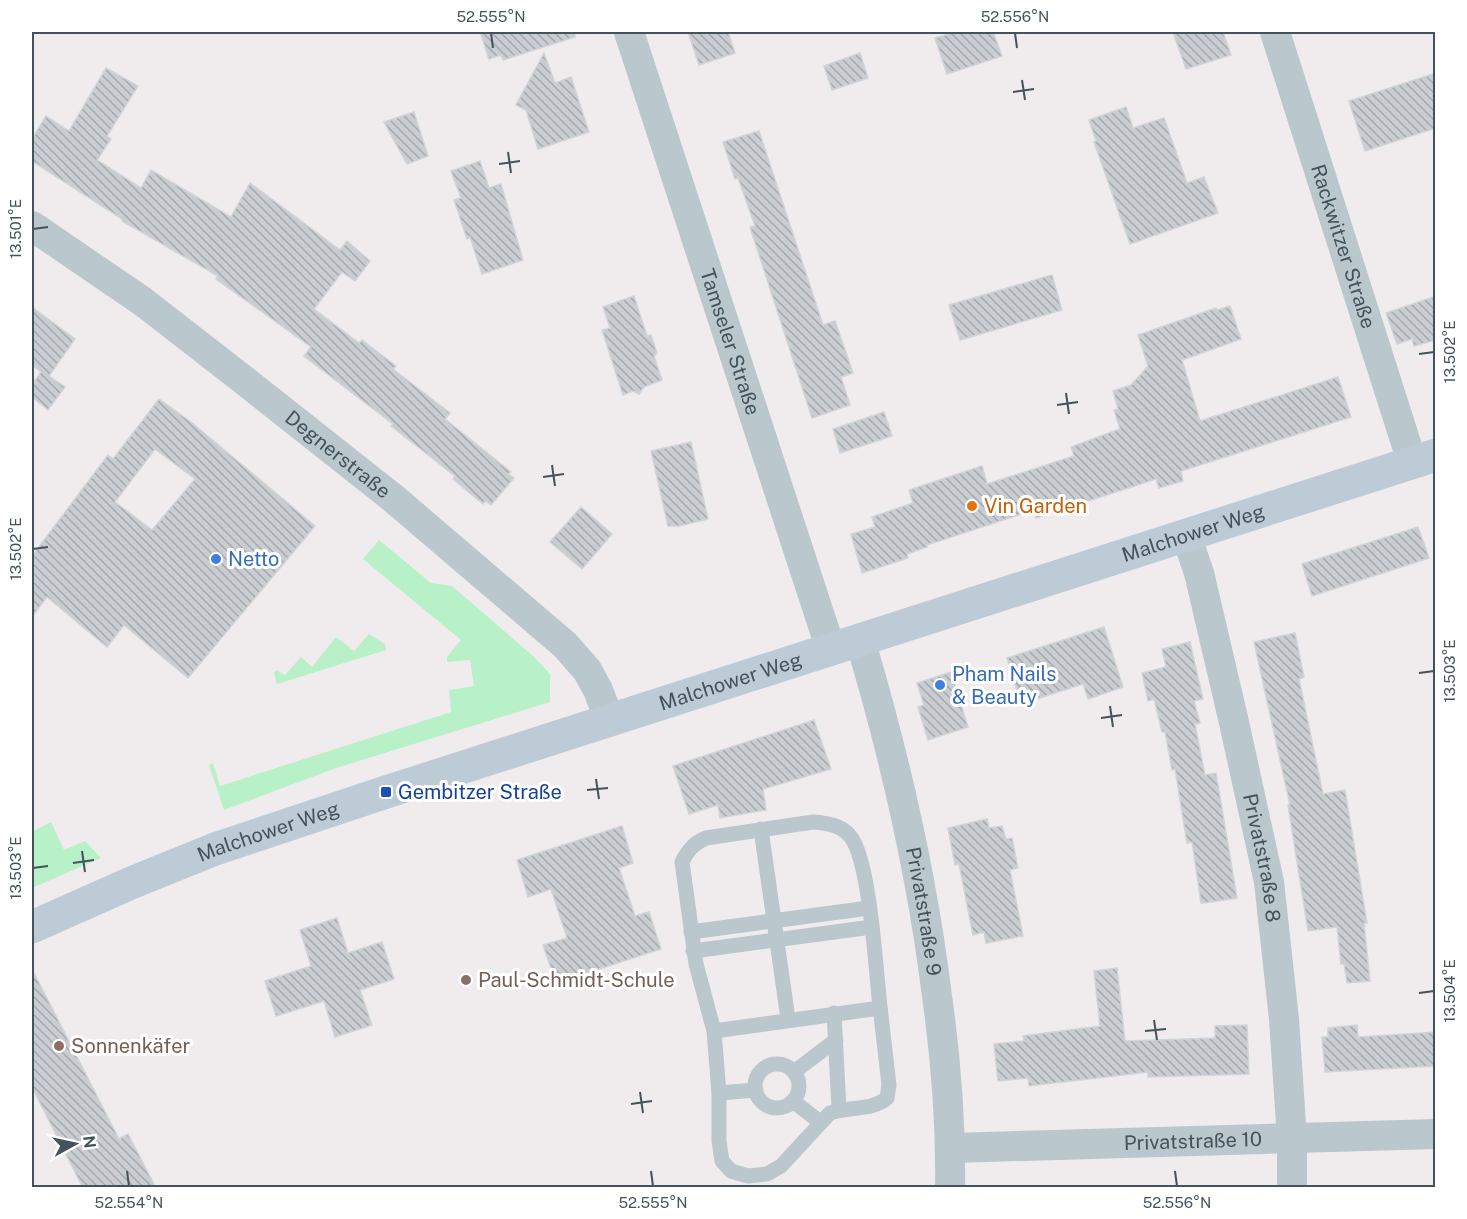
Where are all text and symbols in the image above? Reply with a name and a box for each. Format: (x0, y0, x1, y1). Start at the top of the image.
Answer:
text: 52.555°N (457, 8, 526, 25)
text: 52.556°N (981, 8, 1049, 25)
street label: Rackwitzer Straße (1306, 161, 1381, 332)
text: 13.501°E (7, 199, 24, 259)
street label: Tamseler Straße (695, 266, 765, 418)
text: 13.502°E (1441, 321, 1458, 383)
street label: Degnerstraße (280, 405, 395, 503)
place label: Vin Garden (984, 494, 1087, 518)
marker: Vin Garden (965, 499, 979, 513)
street label: Malchower Weg (1119, 499, 1268, 567)
text: 13.502°E (7, 518, 24, 580)
place label: Netto (228, 547, 279, 571)
marker: Netto (209, 552, 223, 566)
text: 13.503°E (1441, 639, 1458, 703)
street label: Malchower Weg (656, 647, 805, 716)
place label: Pham Nails & Beauty (952, 662, 1056, 709)
marker: Pham Nails & Beauty (933, 678, 947, 692)
place label: Gembitzer Straße (398, 780, 562, 804)
marker: Gembitzer Straße (379, 785, 393, 799)
street label: Privatstraße 8 (1238, 791, 1285, 923)
street label: Malchower Weg (194, 796, 342, 867)
text: 13.503°E (7, 836, 24, 900)
street label: Privatstraße 9 (901, 845, 946, 977)
text: 13.504°E (1441, 959, 1458, 1023)
place label: Paul-Schmidt-Schule (478, 968, 675, 992)
marker: Paul-Schmidt-Schule (459, 973, 473, 987)
place label: Sonnenkäfer (71, 1034, 190, 1058)
marker: Sonnenkäfer (52, 1039, 66, 1053)
north arrow (45, 1114, 105, 1174)
street label: Privatstraße 10 (1123, 1127, 1262, 1155)
text: N (79, 1134, 100, 1150)
text: 52.554°N (95, 1194, 163, 1211)
text: 52.555°N (619, 1194, 688, 1211)
text: 52.556°N (1143, 1194, 1211, 1211)

